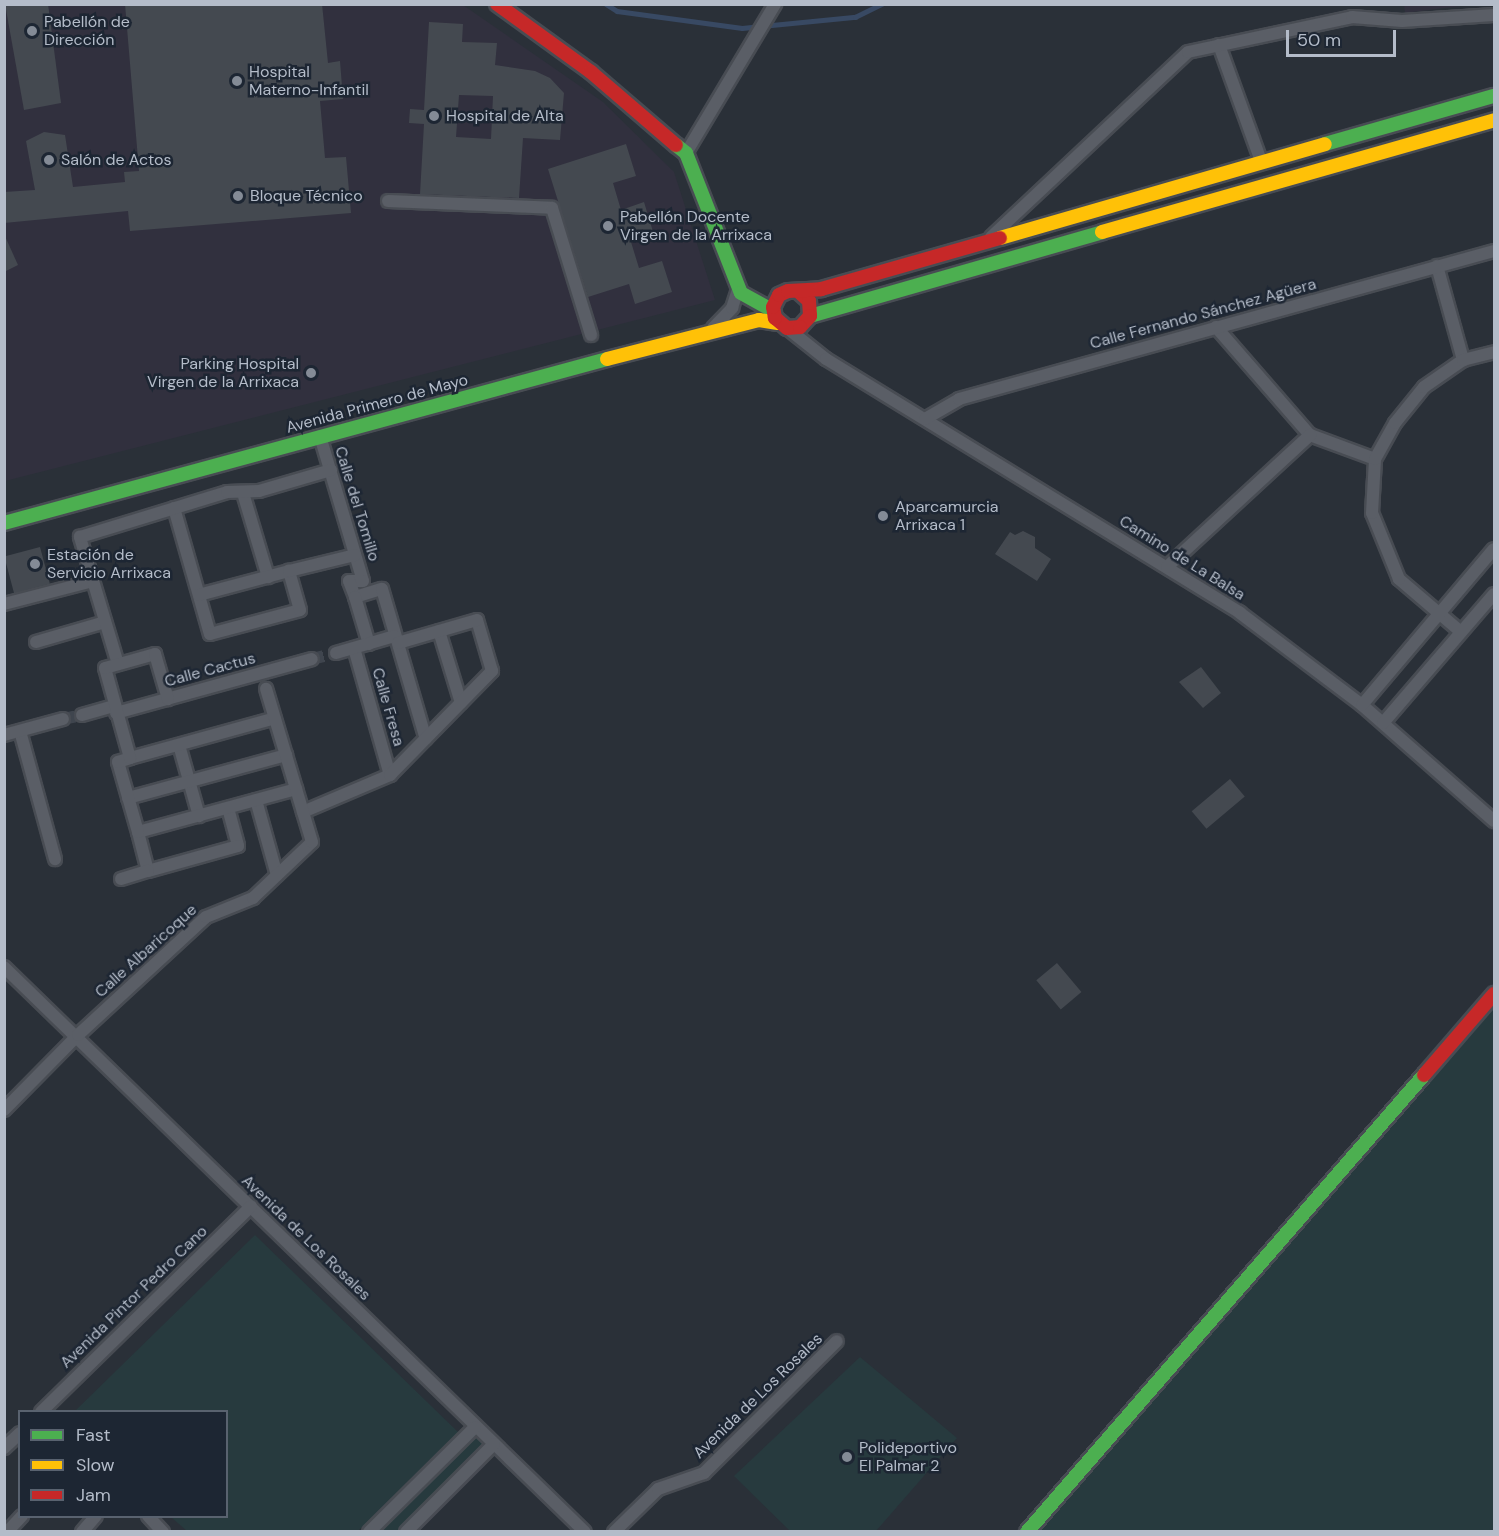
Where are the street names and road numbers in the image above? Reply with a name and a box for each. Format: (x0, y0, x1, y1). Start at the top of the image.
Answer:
street label: Calle Fernando Sánchez Agüera (1088, 275, 1318, 353)
street label: Avenida Primero de Mayo (284, 370, 470, 438)
street label: Calle del Tomillo (330, 444, 384, 564)
street label: Camino de La Balsa (1116, 512, 1248, 604)
street label: Calle Cactus (162, 649, 258, 691)
street label: Calle Fresa (368, 666, 408, 748)
street label: Calle Albaricoque (91, 900, 201, 1002)
street label: Avenida de Los Rosales (237, 1171, 375, 1305)
street label: Avenida Pintor Pedro Cano (56, 1222, 212, 1372)
street label: Avenida de Los Rosales (689, 1329, 827, 1463)

